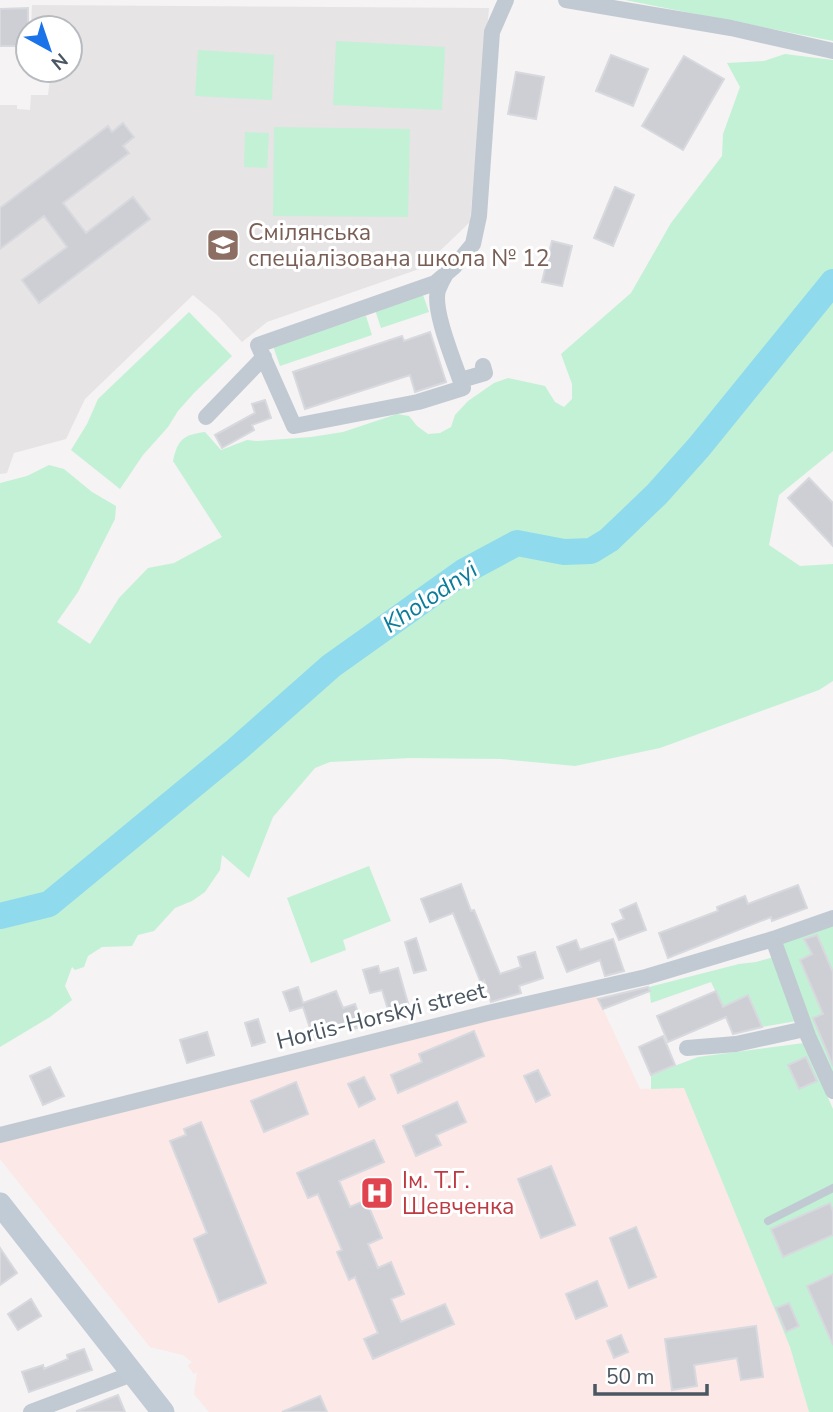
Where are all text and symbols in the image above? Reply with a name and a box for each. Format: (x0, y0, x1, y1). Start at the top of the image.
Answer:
north arrow (14, 14, 84, 84)
text: N (45, 47, 73, 76)
place label: Смілянська спеціалізована школа № 12 (248, 217, 550, 274)
school or university icon: Смілянська спеціалізована школа № 12 (204, 226, 242, 264)
water label: Kholodnyi (376, 553, 484, 640)
street label: Horlis-Horskyi street (273, 975, 490, 1057)
place label: Ім. Т.Г. Шевченка (402, 1165, 514, 1222)
hospital icon: Ім. Т.Г. Шевченка (358, 1174, 396, 1212)
scale bar (595, 1352, 707, 1396)
text: 50 m (606, 1363, 655, 1391)

